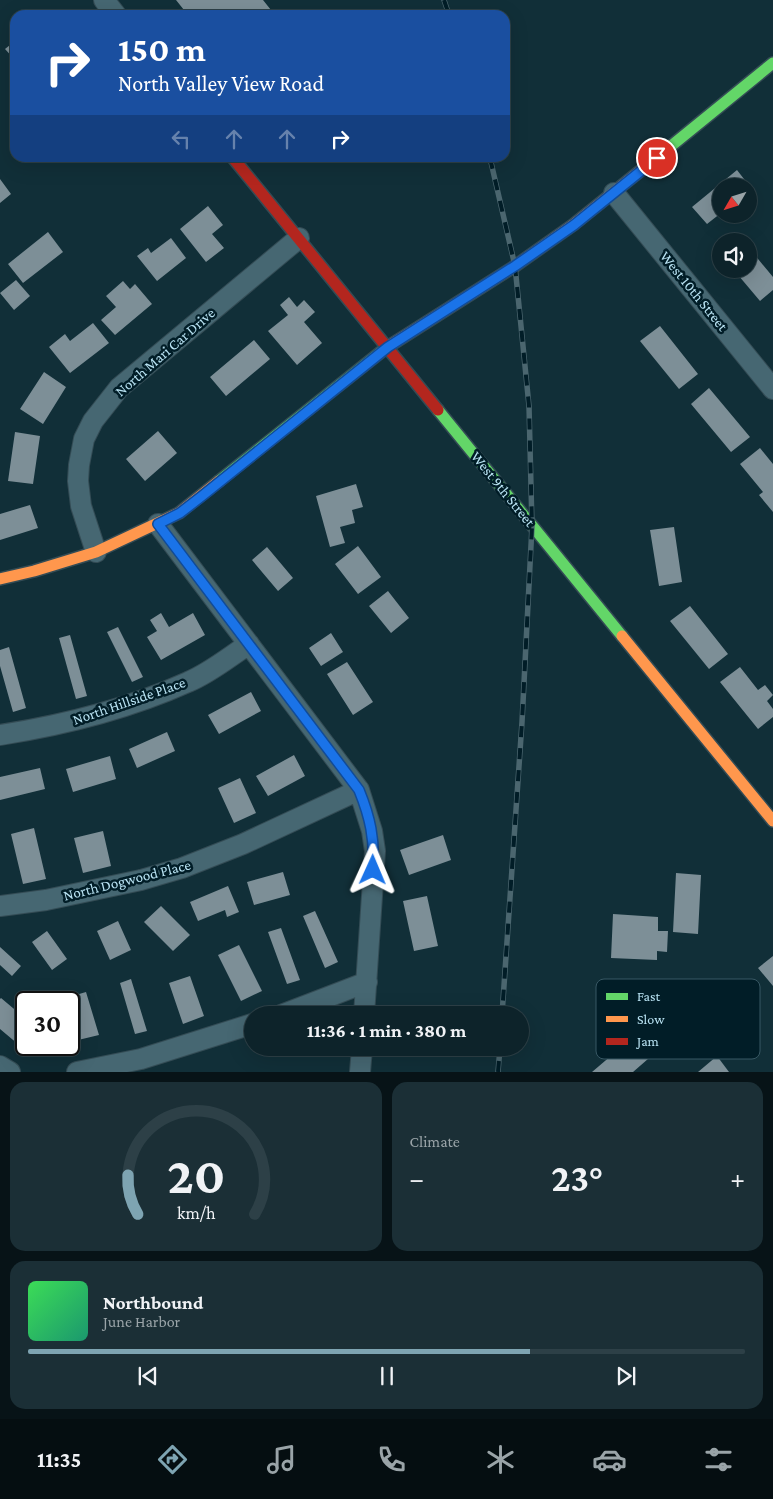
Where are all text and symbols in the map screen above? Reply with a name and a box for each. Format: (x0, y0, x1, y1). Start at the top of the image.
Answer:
icon: right (35, 30, 100, 95)
text: 150 m (118, 30, 206, 69)
text: North Valley View Road (118, 71, 324, 96)
icon: left (167, 125, 195, 153)
icon: ahead (220, 125, 248, 153)
icon: ahead (273, 125, 301, 153)
icon: right (326, 125, 354, 153)
pin (636, 137, 678, 179)
icon: arrive (643, 144, 671, 172)
north arrow (712, 178, 758, 222)
map controls (712, 178, 757, 278)
button: sound (712, 233, 757, 278)
street label: West 10th Street (657, 248, 732, 335)
street label: North Mari Car Drive (112, 304, 218, 399)
street label: West 9th Street (468, 448, 539, 531)
street label: North Hillside Place (70, 674, 188, 728)
position arrow (346, 843, 398, 895)
street label: North Dogwood Place (62, 856, 193, 905)
legend (596, 979, 760, 1059)
text: Fast (637, 988, 661, 1004)
speed limit sign: 30 (15, 991, 80, 1056)
text: Slow (637, 1011, 665, 1027)
text: 11:36 · 1 min · 380 m (307, 1020, 466, 1041)
text: Jam (635, 1033, 659, 1049)
text: Climate (410, 1133, 460, 1150)
text: 20 (167, 1146, 225, 1204)
text: 23° (551, 1157, 603, 1199)
text: − (410, 1163, 424, 1194)
text: + (730, 1163, 745, 1194)
text: km/h (176, 1203, 215, 1223)
text: Northbound (103, 1292, 203, 1313)
text: June Harbor (103, 1313, 180, 1330)
icon: previous (134, 1362, 162, 1390)
icon: pause (373, 1362, 401, 1390)
icon: next (612, 1362, 640, 1390)
icon: directions (155, 1442, 190, 1477)
icon: music (264, 1442, 299, 1477)
icon: phone (374, 1442, 409, 1477)
icon: climate (483, 1442, 518, 1477)
icon: car (592, 1442, 627, 1477)
icon: filters (701, 1442, 736, 1477)
text: 11:35 (37, 1447, 81, 1472)

